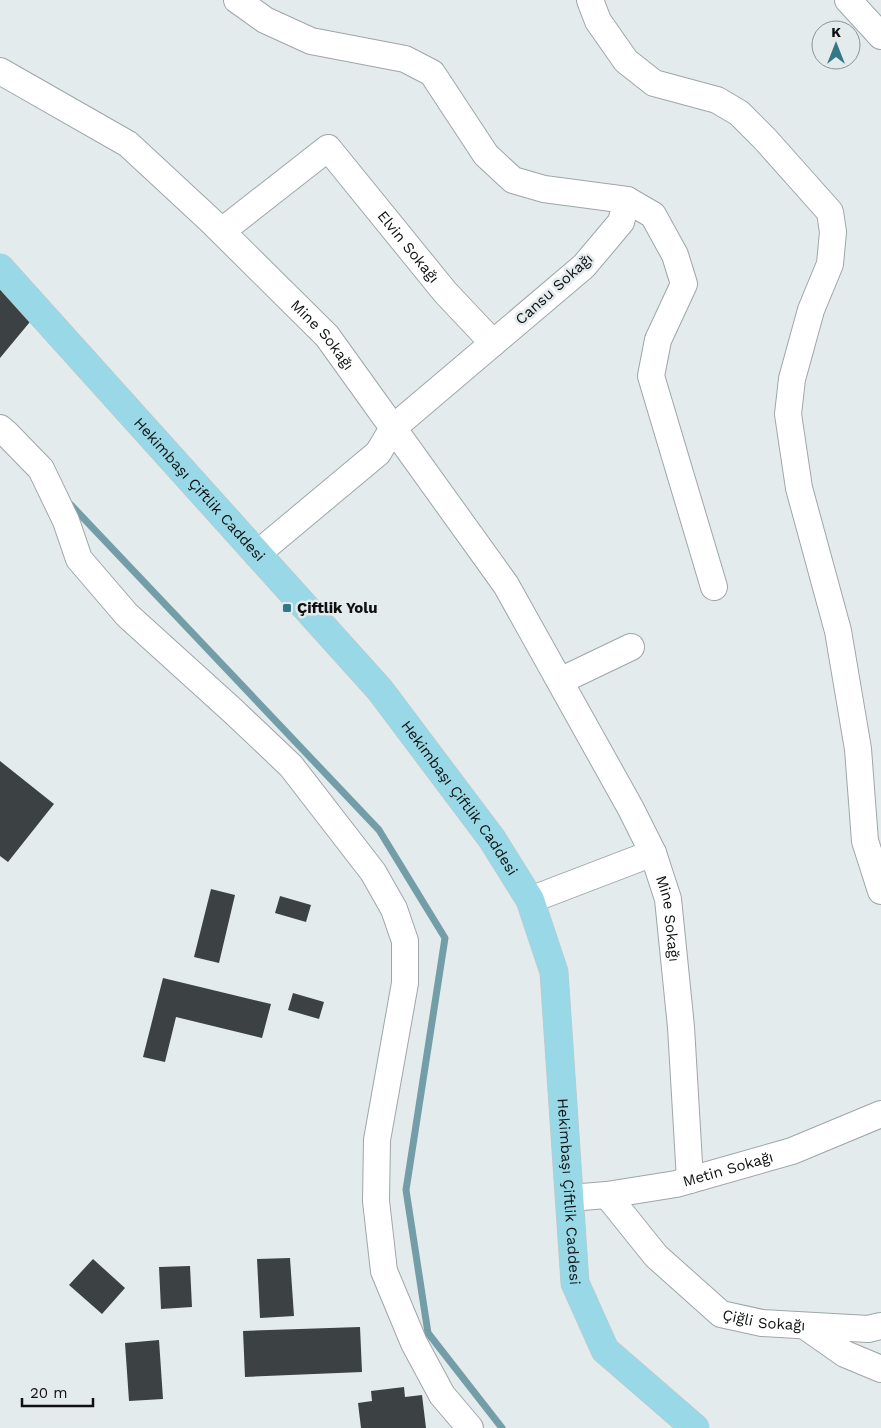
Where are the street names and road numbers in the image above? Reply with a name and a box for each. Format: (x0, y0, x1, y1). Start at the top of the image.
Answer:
street label: Elvin Sokağı (374, 207, 443, 287)
street label: Cansu Sokağı (512, 250, 596, 328)
street label: Mine Sokağı (287, 296, 358, 374)
street label: Hekimbaşı Çiftlik Caddesi (130, 414, 269, 565)
street label: Hekimbaşı Çiftlik Caddesi (397, 717, 521, 879)
street label: Mine Sokağı (652, 873, 683, 963)
street label: Hekimbaşı Çiftlik Caddesi (554, 1098, 584, 1285)
street label: Metin Sokağı (681, 1148, 775, 1191)
street label: Çiğli Sokağı (721, 1306, 806, 1334)

